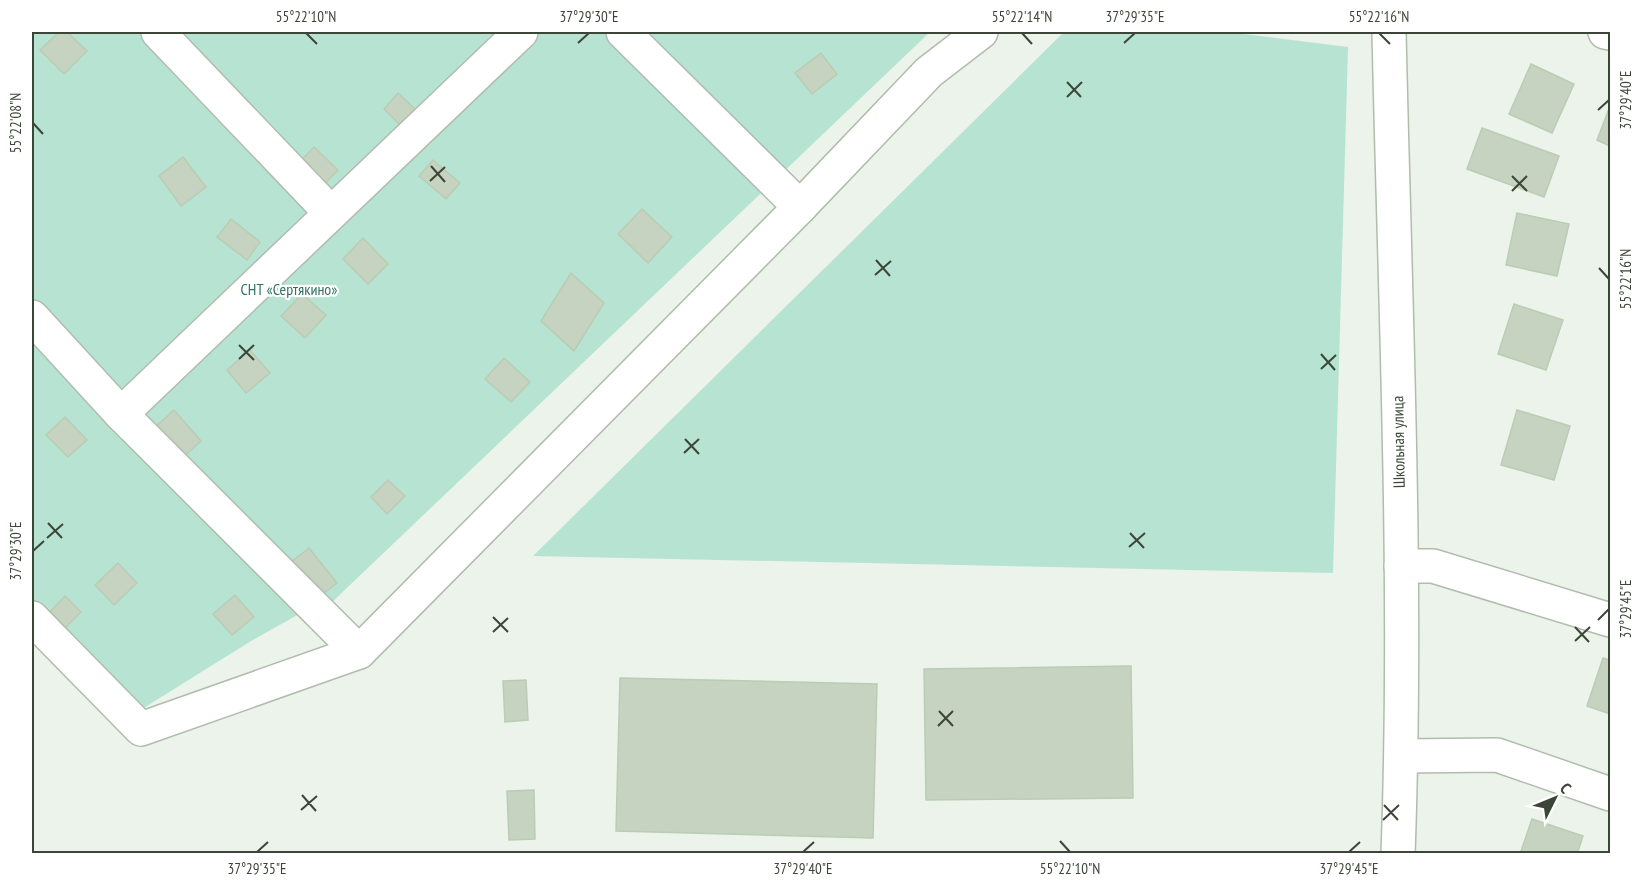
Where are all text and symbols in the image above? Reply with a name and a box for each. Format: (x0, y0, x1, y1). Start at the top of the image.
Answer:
text: 55°22'10"N (276, 7, 336, 26)
text: 37°29'30"E (559, 7, 619, 26)
text: 55°22'14"N (992, 7, 1052, 26)
text: 37°29'35"E (1105, 7, 1165, 26)
text: 55°22'16"N (1349, 7, 1409, 26)
text: 37°29'40"E (1616, 70, 1635, 130)
text: 55°22'08"N (6, 93, 25, 153)
text: 55°22'16"N (1616, 249, 1635, 309)
park label: СНТ «Сертякино» (241, 279, 337, 299)
street label: Школьная улица (1387, 396, 1409, 488)
text: 37°29'30"E (6, 521, 25, 581)
text: 37°29'45"E (1616, 579, 1635, 639)
north arrow (1525, 768, 1585, 828)
text: С (1556, 778, 1576, 798)
text: 37°29'35"E (227, 859, 287, 878)
text: 37°29'40"E (773, 859, 833, 878)
text: 55°22'10"N (1040, 859, 1100, 878)
text: 37°29'45"E (1319, 859, 1379, 878)

